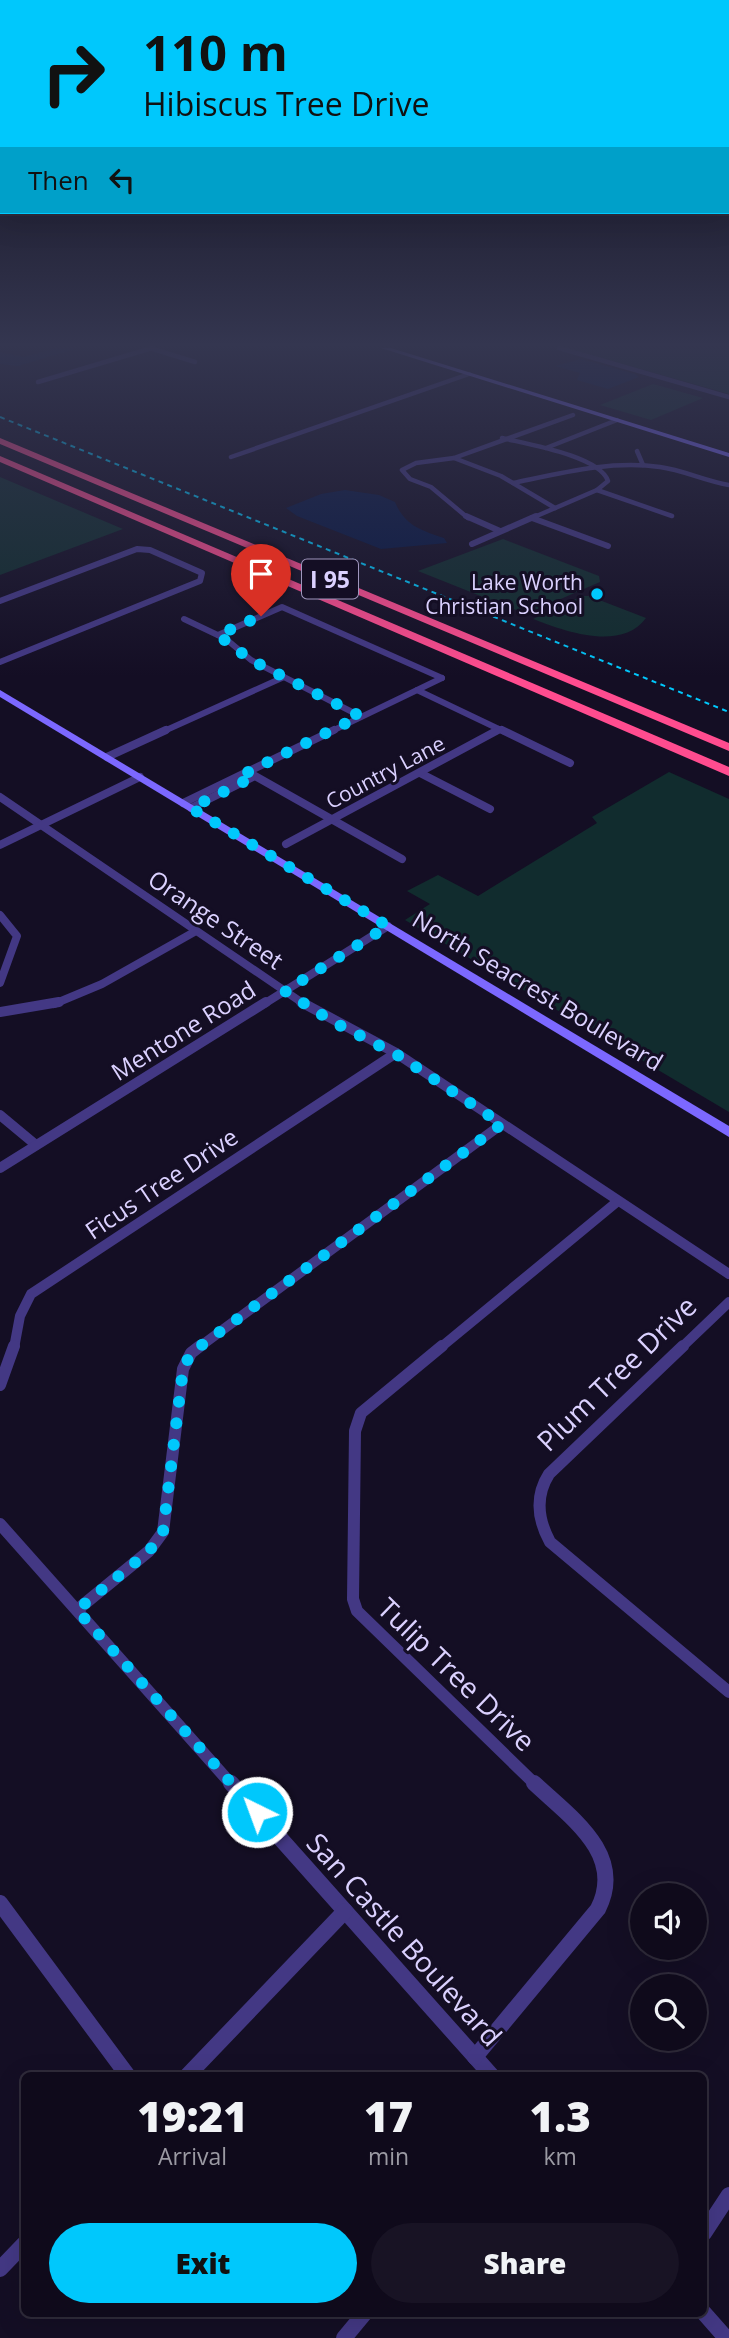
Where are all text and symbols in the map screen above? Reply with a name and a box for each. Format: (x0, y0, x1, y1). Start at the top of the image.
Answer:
text: 110 m (143, 19, 288, 85)
icon: right (28, 28, 119, 119)
text: Hibiscus Tree Drive (143, 82, 429, 125)
icon: left (103, 161, 141, 199)
text: Then (28, 162, 89, 198)
pin (231, 544, 291, 616)
icon: arrive (242, 555, 280, 593)
road number: I 95 (302, 559, 358, 598)
place label: Lake Worth Christian School (425, 568, 583, 620)
marker: Lake Worth Christian School (589, 586, 605, 602)
street label: Country Lane (321, 729, 449, 815)
street label: Orange Street (142, 862, 290, 976)
street label: North Seacrest Boulevard (407, 902, 669, 1078)
street label: Mentone Road (105, 972, 261, 1088)
street label: Ficus Tree Drive (78, 1120, 244, 1246)
street label: Plum Tree Drive (528, 1287, 704, 1459)
street label: Tulip Tree Drive (370, 1589, 544, 1759)
position arrow (220, 1775, 294, 1849)
street label: San Castle Boulevard (299, 1824, 511, 2054)
map controls (630, 1883, 707, 2051)
button: sound (630, 1883, 707, 1960)
button: search (630, 1974, 707, 2051)
text: 19:21 (137, 2087, 248, 2144)
text: 17 (364, 2087, 413, 2144)
text: 1.3 (529, 2087, 591, 2144)
text: Arrival (158, 2140, 227, 2172)
text: min (368, 2140, 409, 2172)
text: km (543, 2140, 577, 2172)
button: Exit (49, 2223, 357, 2303)
button: Share (371, 2223, 679, 2303)

